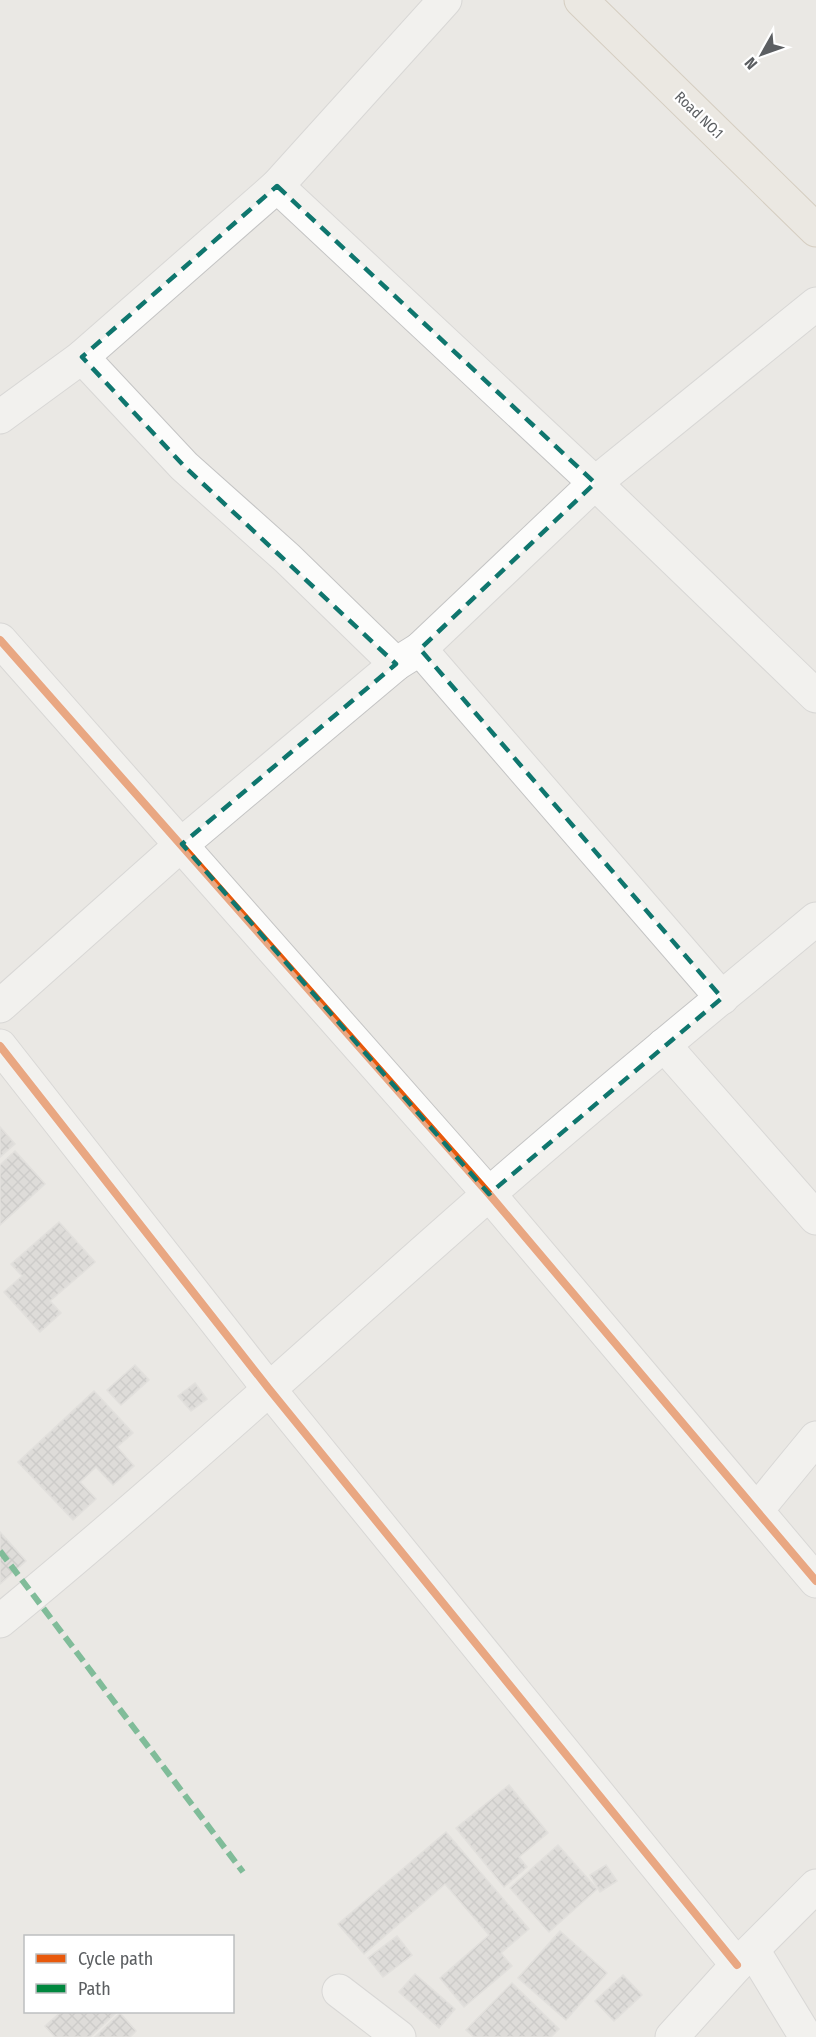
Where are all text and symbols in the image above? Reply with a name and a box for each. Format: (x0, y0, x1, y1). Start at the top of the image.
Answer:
north arrow (732, 24, 792, 84)
text: N (741, 54, 761, 73)
street label: Road NO.1 (671, 88, 727, 142)
legend (24, 1935, 234, 2013)
text: Cycle path (78, 1948, 153, 1970)
text: Path (78, 1978, 111, 2000)

